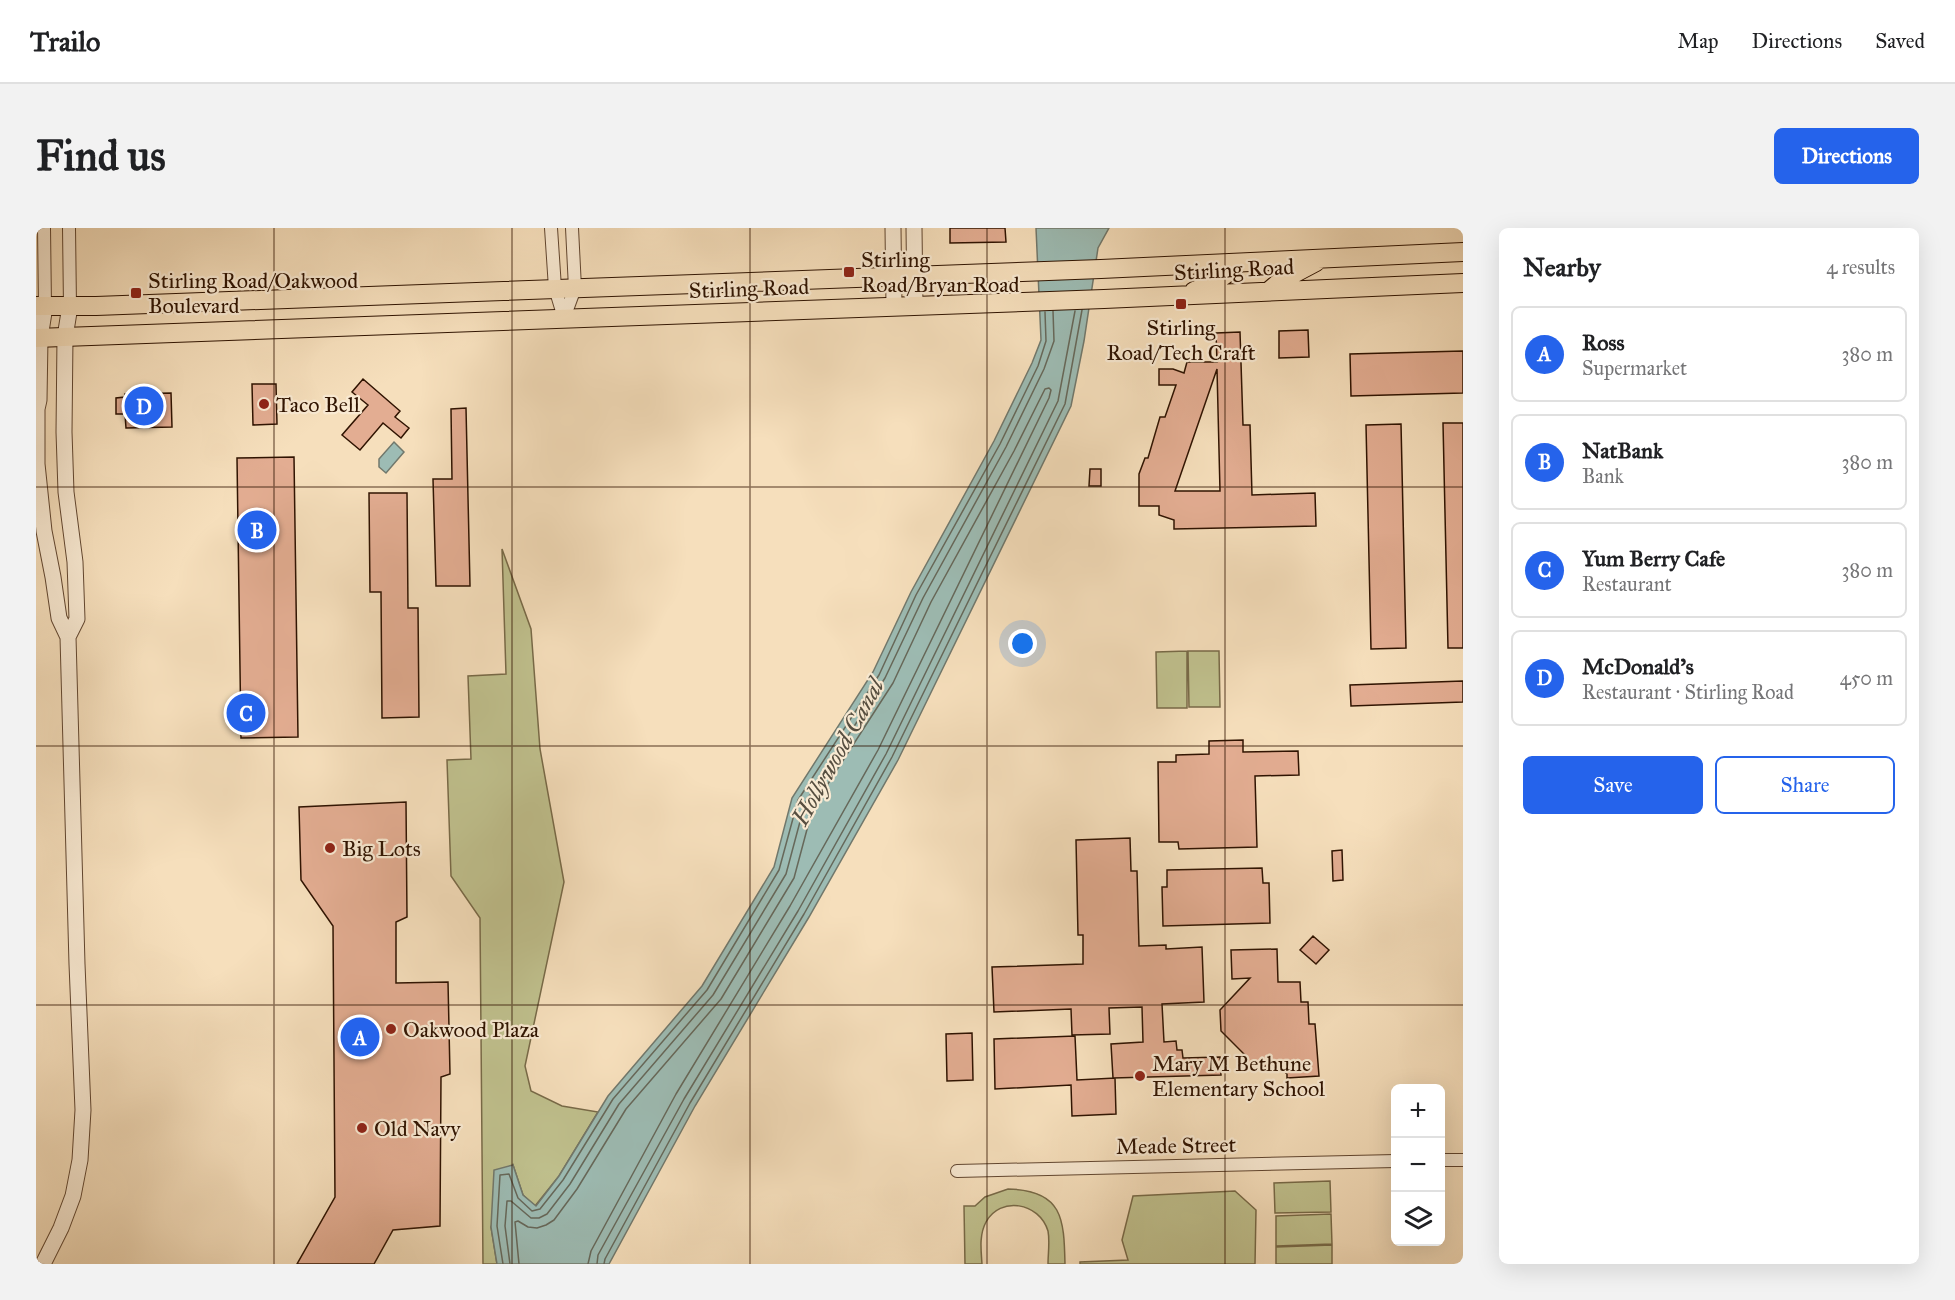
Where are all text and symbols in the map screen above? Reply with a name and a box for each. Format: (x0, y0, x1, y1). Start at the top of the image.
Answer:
text: Trailo (30, 24, 100, 59)
text: Map (1678, 28, 1719, 54)
text: Directions (1752, 28, 1842, 54)
text: Saved (1875, 28, 1925, 54)
button: Directions (1774, 128, 1919, 184)
text: Find us (36, 130, 166, 182)
place label: Stirling Road/Bryan Road (861, 246, 1020, 298)
text: Nearby (1523, 251, 1601, 283)
street label: Stirling Road (1173, 253, 1295, 286)
text: 4 results (1826, 255, 1895, 279)
marker: Stirling Road/Bryan Road (842, 265, 856, 279)
place label: Stirling Road/Oakwood Boulevard (148, 267, 358, 319)
street label: Stirling Road (688, 273, 810, 304)
marker: Stirling Road/Oakwood Boulevard (129, 286, 143, 300)
marker: Stirling Road/Tech Craft (1174, 297, 1188, 311)
place label: Stirling Road/Tech Craft (1106, 314, 1256, 366)
text: Ross (1582, 329, 1625, 356)
text: A (1538, 342, 1551, 366)
text: 380 m (1842, 342, 1893, 366)
text: Supermarket (1582, 356, 1687, 380)
pin: D (124, 384, 164, 429)
place label: Taco Bell (276, 391, 360, 418)
marker: Taco Bell (257, 397, 271, 411)
text: NatBank (1582, 437, 1663, 464)
text: B (1538, 450, 1551, 474)
text: 380 m (1842, 450, 1893, 474)
text: Bank (1582, 464, 1624, 488)
pin: B (238, 508, 276, 552)
text: Yum Berry Cafe (1582, 545, 1725, 572)
text: C (1538, 558, 1551, 582)
text: 380 m (1842, 558, 1893, 582)
text: Restaurant (1582, 572, 1672, 596)
your location (1008, 629, 1037, 658)
text: McDonald's (1582, 653, 1694, 680)
text: D (1537, 666, 1552, 690)
text: 450 m (1840, 666, 1893, 690)
water label: Hollywood Canal (785, 671, 892, 832)
text: Restaurant · Stirling Road (1582, 680, 1794, 704)
pin: C (226, 690, 266, 736)
button: Save (1523, 756, 1703, 814)
button: Share (1715, 756, 1895, 814)
place label: Big Lots (342, 835, 421, 862)
marker: Big Lots (323, 841, 337, 855)
pin: A (340, 1014, 380, 1060)
place label: Oakwood Plaza (403, 1016, 540, 1043)
marker: Oakwood Plaza (384, 1022, 398, 1036)
place label: Mary M Bethune Elementary School (1152, 1050, 1325, 1102)
marker: Mary M Bethune Elementary School (1133, 1069, 1147, 1083)
map controls (1391, 1084, 1445, 1246)
button: + (1391, 1084, 1445, 1138)
place label: Old Navy (374, 1115, 461, 1142)
marker: Old Navy (355, 1121, 369, 1135)
street label: Meade Street (1116, 1131, 1237, 1160)
button: − (1391, 1138, 1445, 1192)
button: layers (1391, 1192, 1445, 1246)

